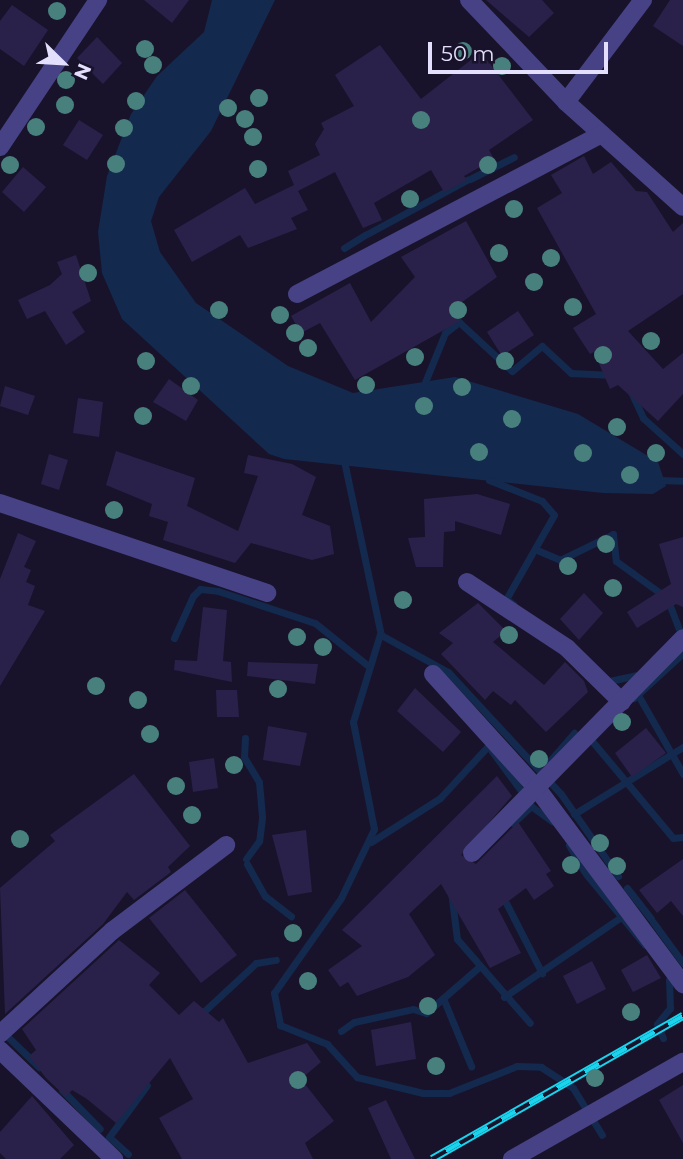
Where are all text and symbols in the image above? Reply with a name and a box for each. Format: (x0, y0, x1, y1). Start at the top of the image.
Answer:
north arrow (28, 28, 98, 98)
scale bar (431, 28, 611, 72)
text: 50 m (441, 41, 495, 66)
text: N (69, 60, 96, 83)

